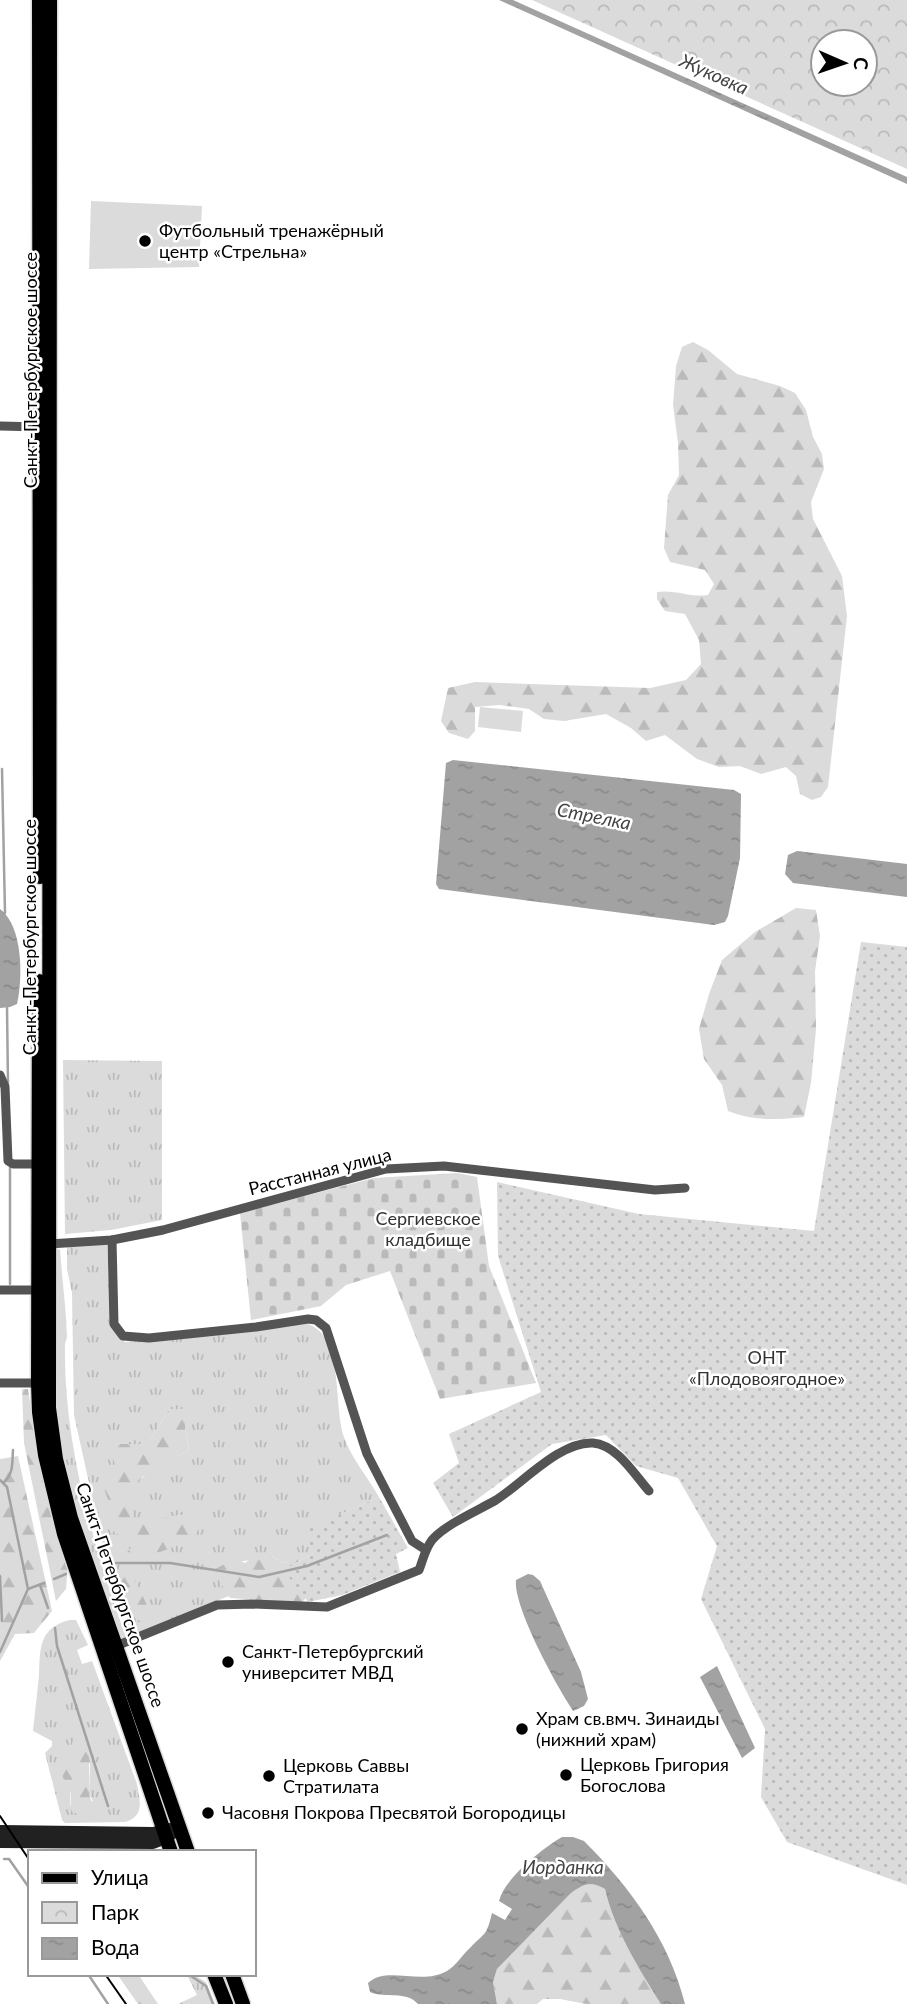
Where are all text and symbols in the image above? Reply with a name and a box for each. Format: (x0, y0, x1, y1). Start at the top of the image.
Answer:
north arrow (809, 28, 879, 98)
water label: Жуковка (675, 48, 752, 99)
text: С (850, 57, 873, 71)
place label: Футбольный тренажёрный центр «Стрельна» (159, 219, 384, 262)
marker: Футбольный тренажёрный центр «Стрельна» (137, 233, 153, 249)
street label: Санкт-Петербургское шоссе (19, 252, 41, 488)
water label: Стрелка (555, 797, 633, 834)
street label: Санкт-Петербургское шоссе (18, 819, 40, 1055)
street label: Расстанная улица (246, 1143, 393, 1199)
park label: Сергиевское кладбище (376, 1207, 480, 1250)
park label: ОНТ «Плодовоягодное» (689, 1346, 845, 1389)
street label: Санкт-Петербургское шоссе (72, 1479, 170, 1710)
place label: Санкт-Петербургский университет МВД (242, 1640, 424, 1683)
marker: Санкт-Петербургский университет МВД (220, 1654, 236, 1670)
place label: Храм св.вмч. Зинаиды (нижний храм) (536, 1707, 719, 1750)
marker: Храм св.вмч. Зинаиды (нижний храм) (514, 1721, 530, 1737)
place label: Церковь Григория Богослова (580, 1753, 729, 1796)
place label: Церковь Саввы Стратилата (283, 1754, 409, 1797)
marker: Церковь Григория Богослова (558, 1767, 574, 1783)
marker: Церковь Саввы Стратилата (261, 1768, 277, 1784)
place label: Часовня Покрова Пресвятой Богородицы (222, 1801, 566, 1823)
marker: Часовня Покрова Пресвятой Богородицы (200, 1805, 216, 1821)
legend (28, 1850, 256, 1976)
water label: Иорданка (522, 1855, 604, 1878)
text: Улица (91, 1864, 149, 1889)
text: Парк (91, 1899, 139, 1924)
text: Вода (91, 1934, 139, 1959)

